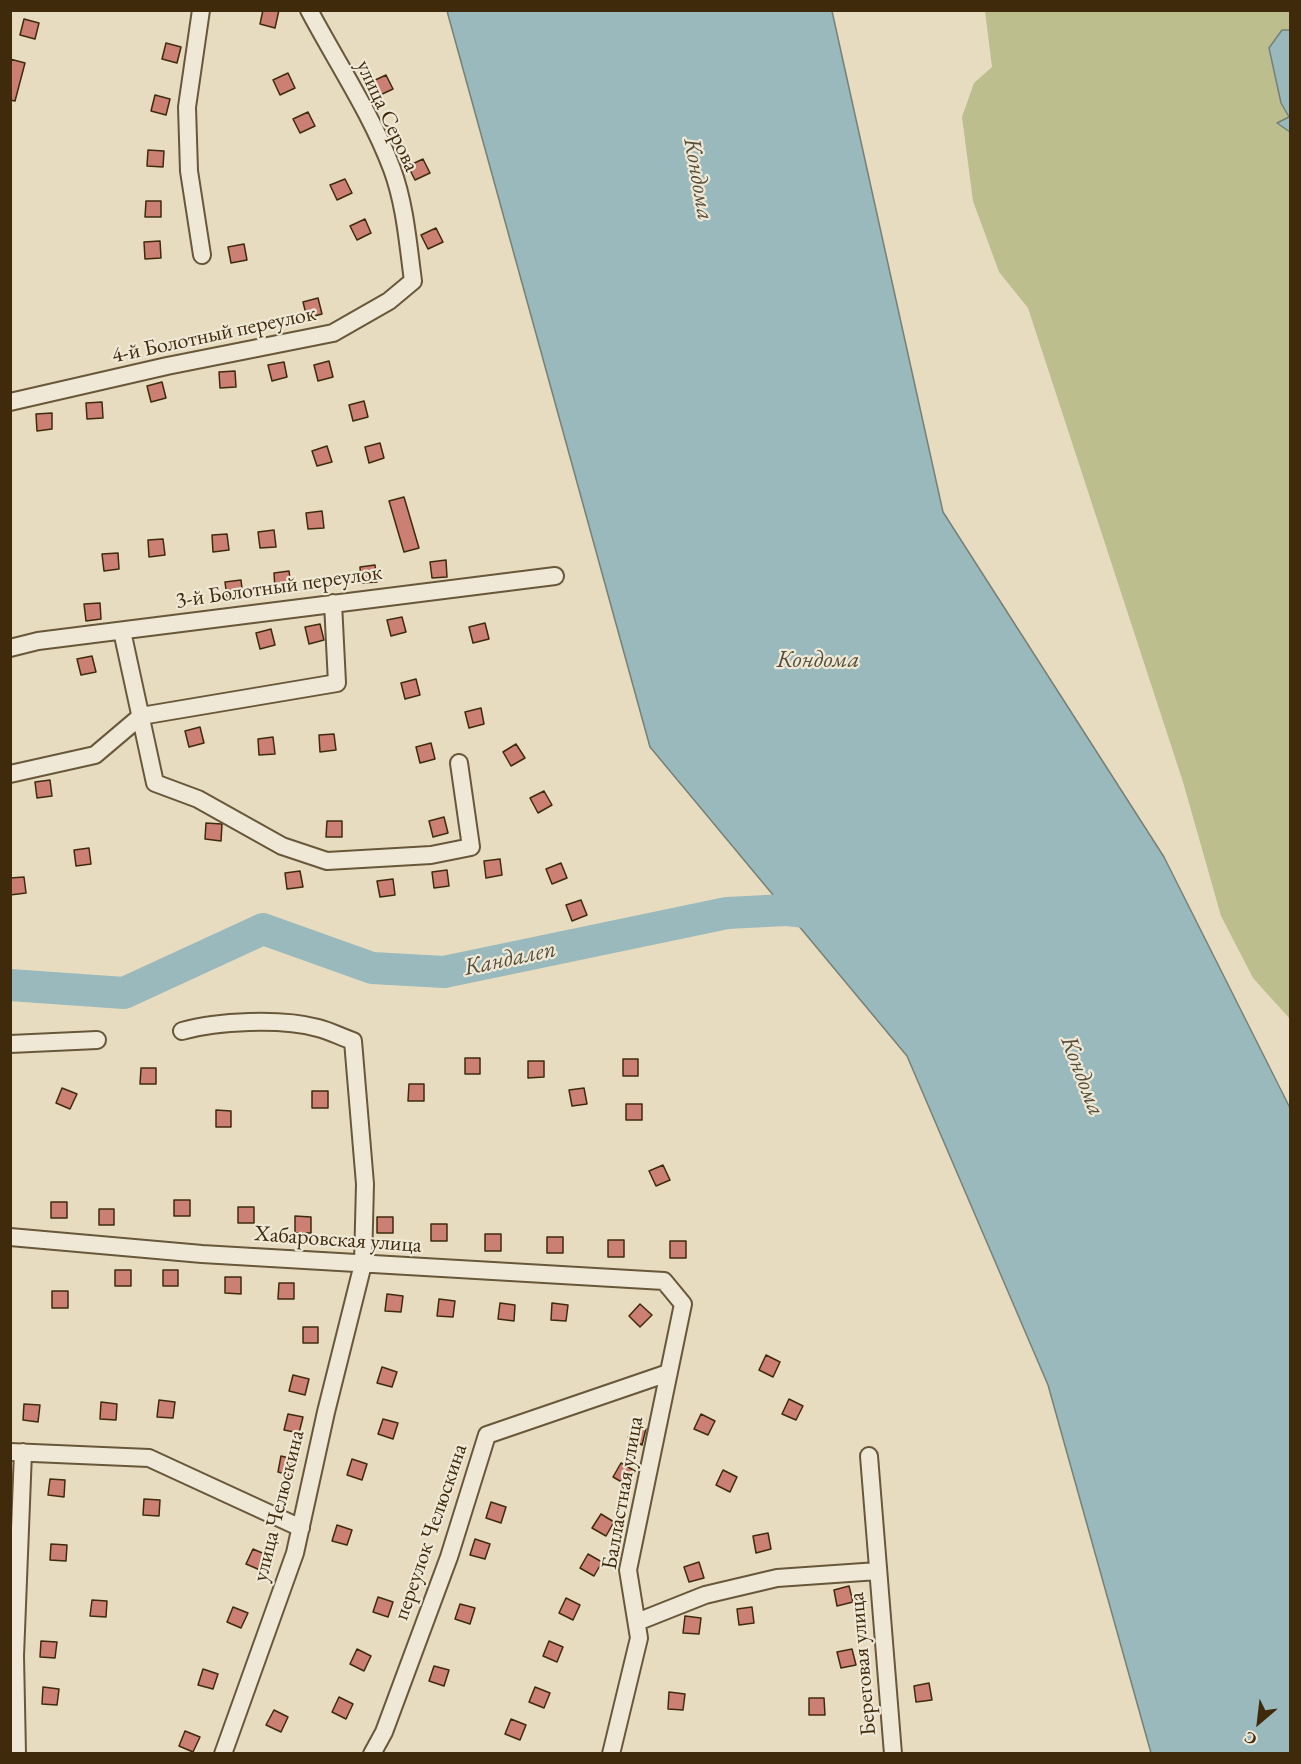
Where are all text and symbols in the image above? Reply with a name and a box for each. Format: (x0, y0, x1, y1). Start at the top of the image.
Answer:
street label: улица Серова (350, 56, 424, 176)
water label: Кондома (677, 136, 719, 222)
street label: 4-й Болотный переулок (110, 300, 318, 370)
street label: 3-й Болотный переулок (174, 559, 384, 615)
water label: Кондома (776, 646, 860, 674)
water label: Кандалеп (461, 935, 559, 983)
water label: Кондома (1054, 1032, 1110, 1120)
street label: Хабаровская улица (253, 1221, 423, 1259)
street label: Балластная улица (597, 1414, 649, 1572)
street label: улица Челюскина (247, 1427, 311, 1585)
street label: переулок Челюскина (388, 1440, 474, 1624)
street label: Береговая улица (844, 1591, 882, 1737)
north arrow (1229, 1692, 1289, 1752)
text: С (1240, 1726, 1260, 1750)

